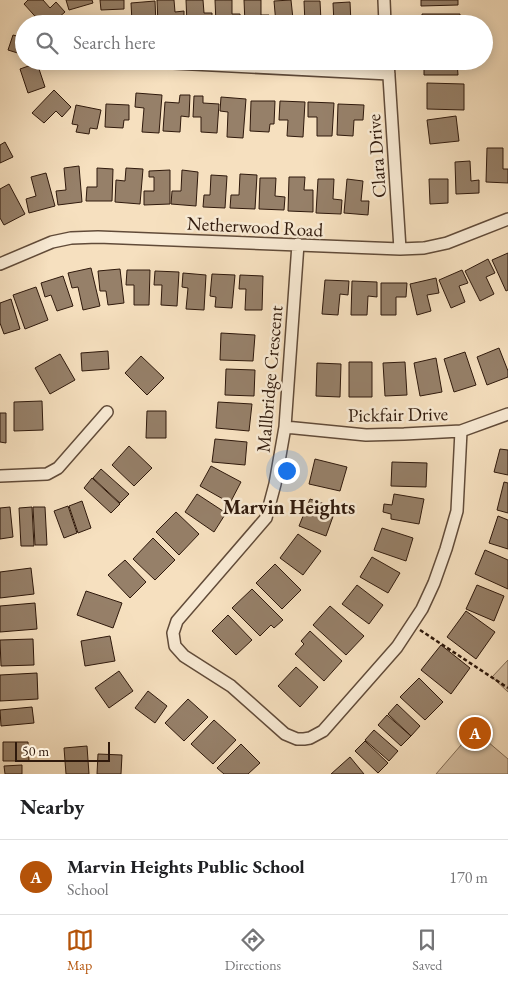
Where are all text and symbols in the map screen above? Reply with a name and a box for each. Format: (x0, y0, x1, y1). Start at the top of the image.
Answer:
search box (15, 15, 493, 70)
icon: search (33, 29, 61, 57)
text: Search here (73, 30, 155, 55)
street label: Clara Drive (361, 113, 392, 199)
street label: Netherwood Road (186, 210, 324, 243)
street label: Mallbridge Crescent (251, 304, 288, 454)
street label: Pickfair Drive (348, 401, 448, 428)
your location (274, 458, 300, 484)
district label: Marvin Heights (223, 494, 355, 520)
pin: A (459, 714, 491, 752)
scale bar (15, 739, 110, 762)
text: 50 m (22, 742, 49, 760)
text: Nearby (20, 793, 84, 820)
text: Marvin Heights Public School (67, 854, 305, 879)
text: A (30, 867, 42, 888)
text: 170 m (449, 867, 488, 888)
text: School (67, 879, 109, 900)
tab: Map (66, 926, 94, 974)
tab: Directions (225, 926, 281, 974)
tab: Saved (412, 926, 442, 974)

